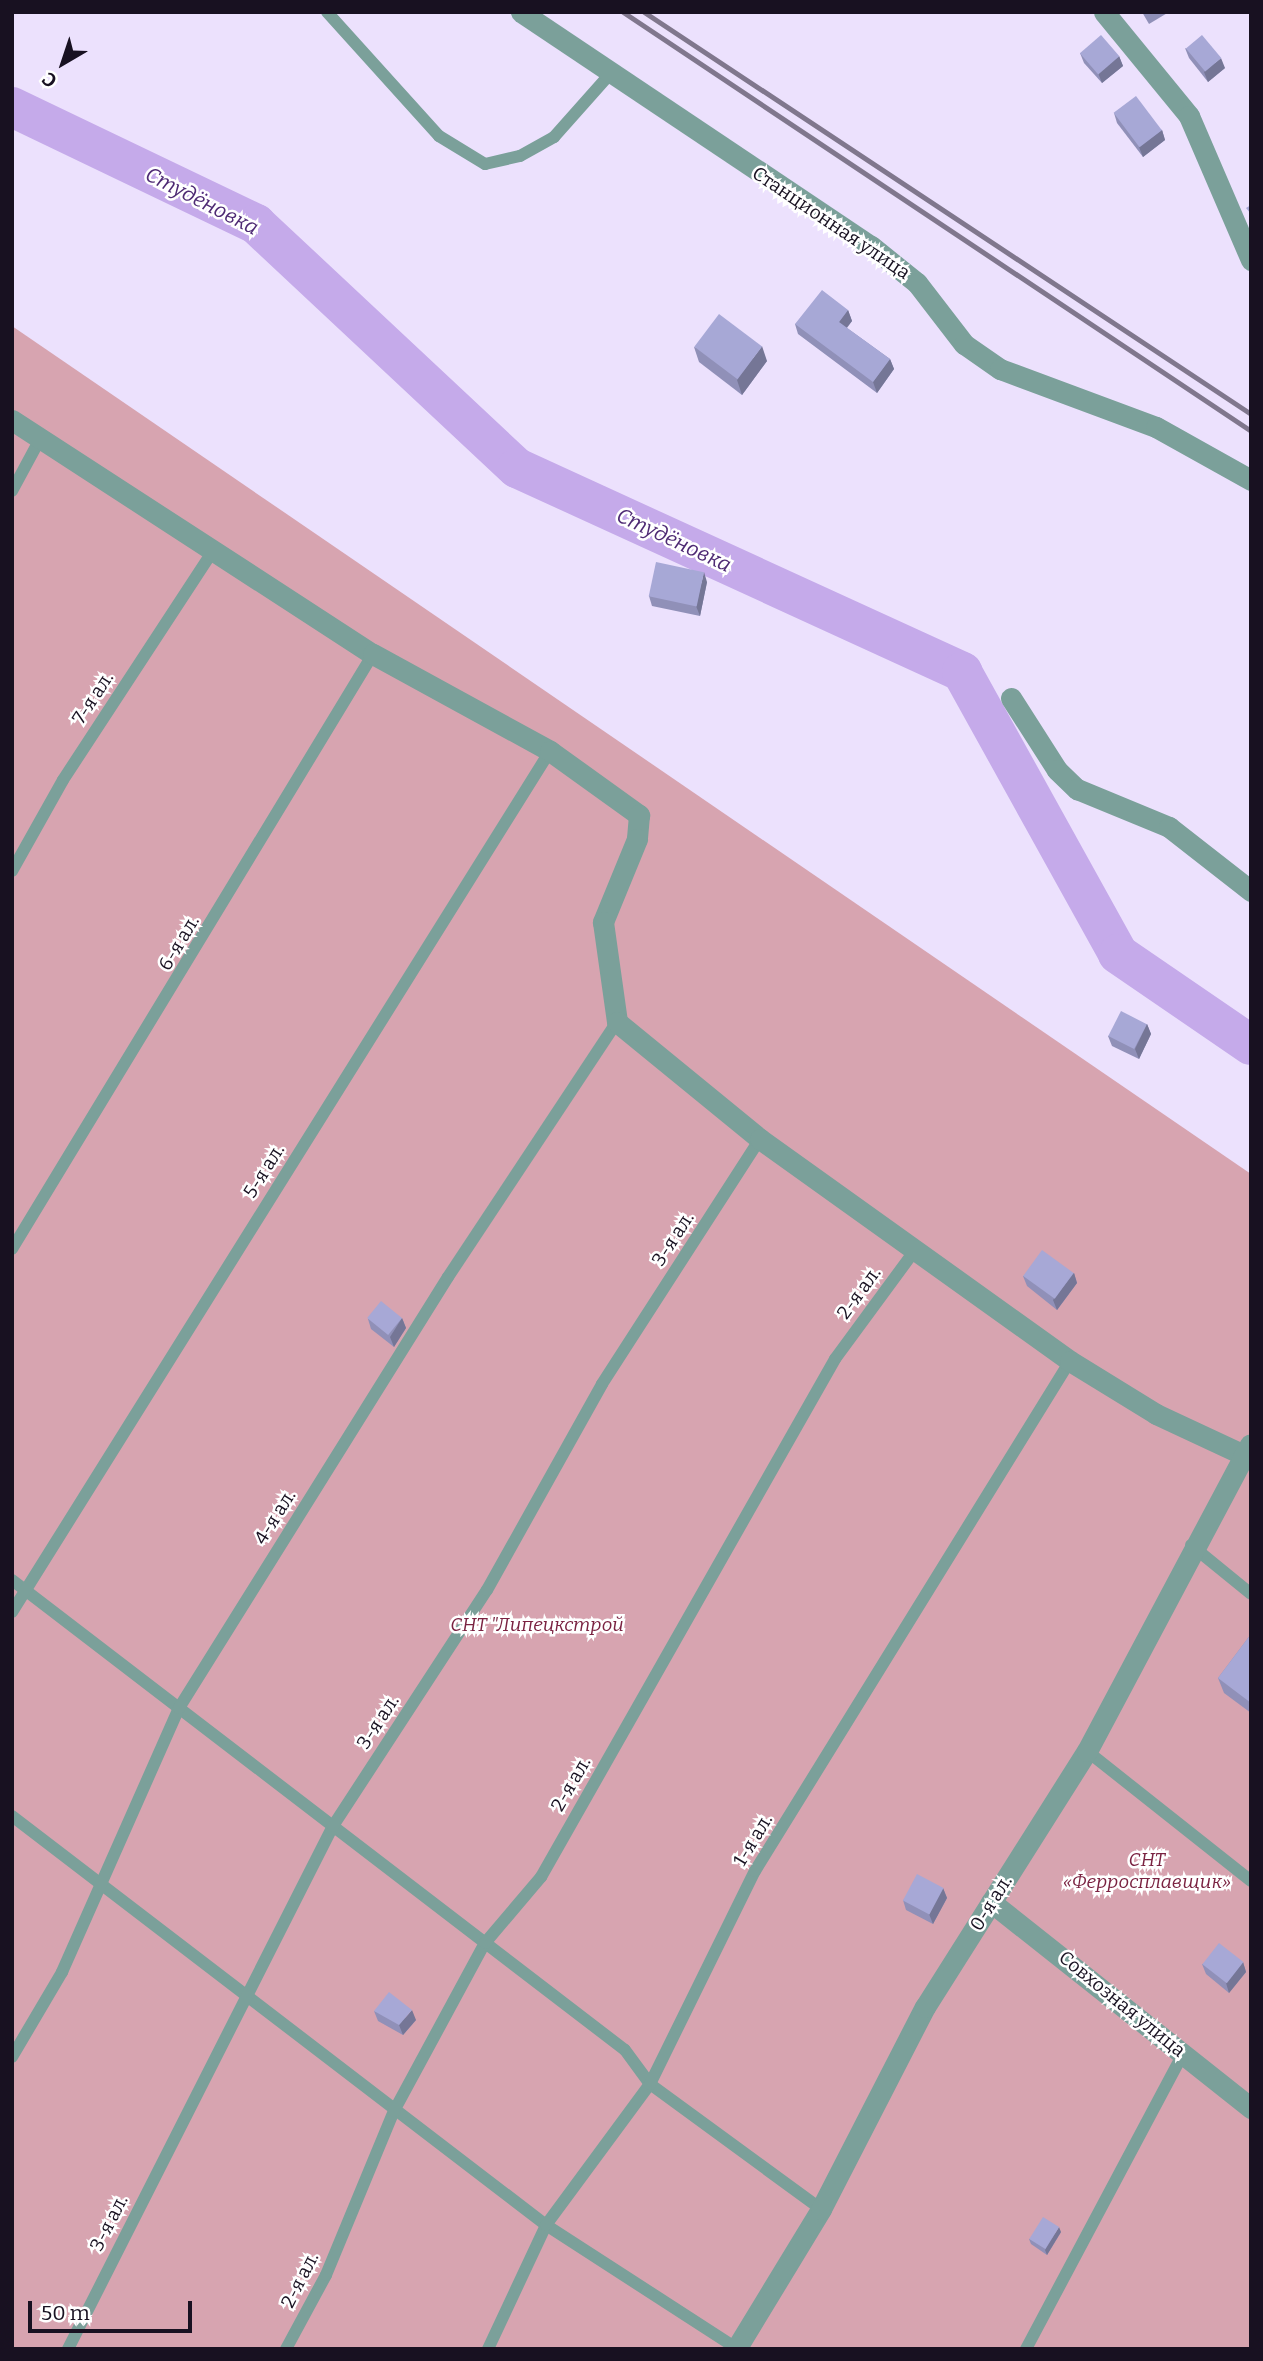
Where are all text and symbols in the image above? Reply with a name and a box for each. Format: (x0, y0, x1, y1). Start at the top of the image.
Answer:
north arrow (28, 28, 98, 98)
text: С (38, 67, 61, 92)
water label: Студёновка (141, 162, 263, 240)
street label: Станционная улица (748, 162, 914, 284)
water label: Студёновка (613, 502, 735, 578)
street label: 7-я ал. (68, 668, 118, 728)
street label: 6-я ал. (154, 911, 204, 975)
street label: 5-я ал. (239, 1140, 289, 1202)
street label: 3-я ал. (647, 1208, 699, 1270)
street label: 2-я ал. (832, 1262, 886, 1324)
street label: 4-я ал. (249, 1485, 301, 1549)
park label: СНТ "Липецкстрой (450, 1614, 624, 1636)
street label: 3-я ал. (352, 1691, 404, 1753)
street label: 2-я ал. (546, 1753, 596, 1815)
street label: 1-я ал. (729, 1810, 777, 1870)
park label: СНТ «Ферросплавщик» (1063, 1849, 1231, 1893)
street label: 0-я ал. (965, 1871, 1017, 1935)
street label: Совхозная улица (1054, 1946, 1190, 2062)
street label: 3-я ал. (85, 2191, 133, 2255)
street label: 2-я ал. (276, 2248, 324, 2312)
scale bar (32, 2288, 196, 2332)
text: 50 m (41, 2300, 90, 2326)

